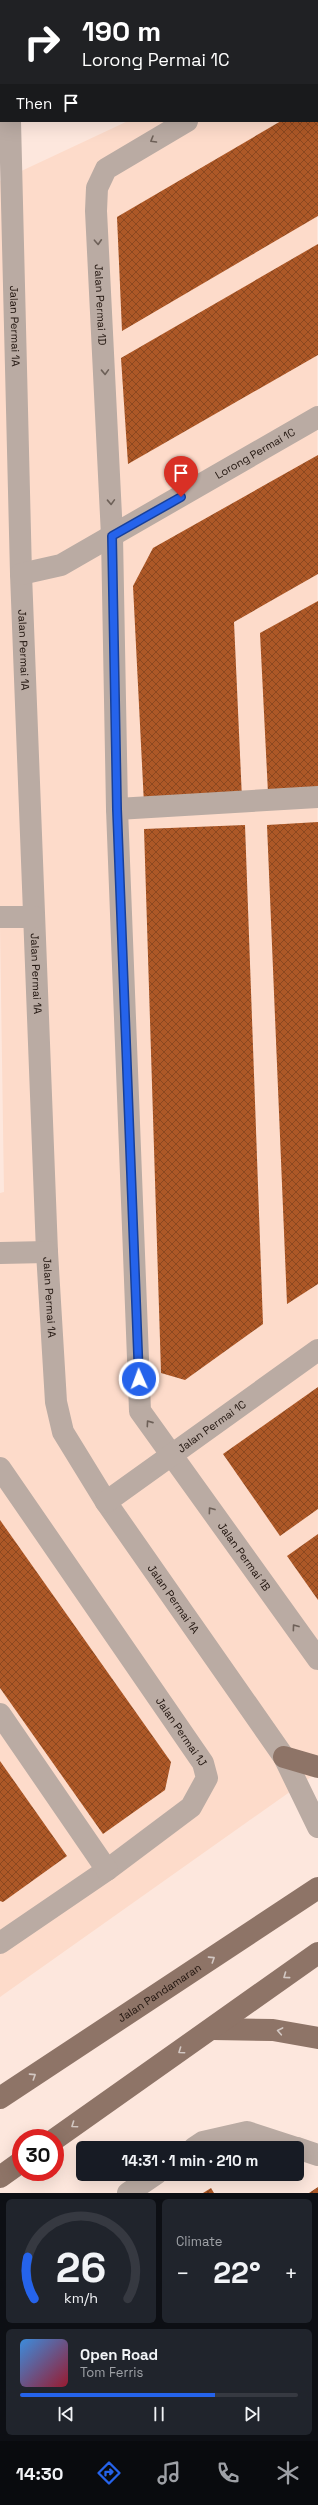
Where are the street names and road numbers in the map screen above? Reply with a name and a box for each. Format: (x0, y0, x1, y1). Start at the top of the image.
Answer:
street label: Jalan Permai 1D (92, 264, 110, 346)
street label: Jalan Permai 1A (7, 285, 23, 367)
street label: Lorong Permai 1C (212, 425, 298, 482)
street label: Jalan Permai 1A (15, 609, 32, 691)
street label: Jalan Permai 1A (28, 933, 45, 1014)
street label: Jalan Permai 1A (40, 1256, 59, 1338)
street label: Jalan Permai 1C (175, 1397, 249, 1456)
street label: Jalan Permai 1B (215, 1519, 274, 1594)
street label: Jalan Permai 1A (145, 1562, 203, 1636)
street label: Jalan Permai 1J (153, 1694, 210, 1769)
street label: Jalan Pandamaran (115, 1960, 204, 2025)

